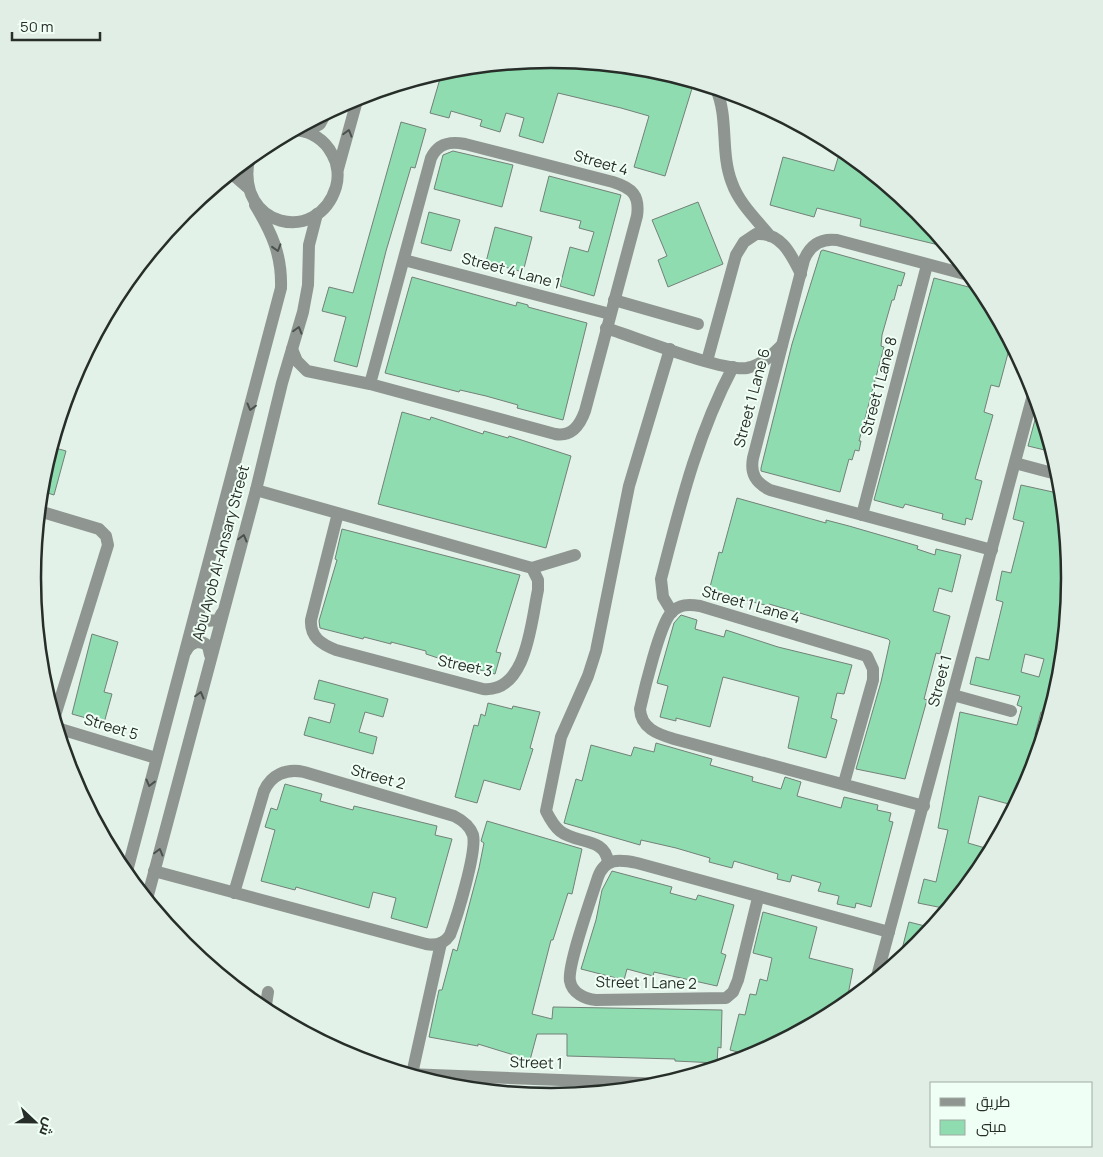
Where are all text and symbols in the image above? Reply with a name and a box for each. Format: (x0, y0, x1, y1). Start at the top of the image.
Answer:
scale bar (12, 10, 100, 42)
text: 50 m (20, 16, 54, 37)
one-way arrow (342, 129, 353, 138)
street label: Street 4 (571, 145, 631, 180)
one-way arrow (272, 244, 282, 252)
street label: Street 4 Lane 1 (459, 247, 563, 294)
one-way arrow (292, 327, 302, 335)
street label: Street 1 Lane 8 (855, 334, 902, 437)
street label: Street 1 Lane 6 (728, 346, 775, 450)
one-way arrow (246, 402, 257, 411)
street label: Abu Ayob Al-Ansary Street (187, 463, 254, 643)
one-way arrow (237, 534, 248, 543)
street label: Street 1 Lane 4 (700, 580, 803, 629)
street label: Street 3 (436, 649, 494, 682)
street label: Street 1 (923, 653, 957, 709)
one-way arrow (194, 691, 205, 699)
street label: Street 5 (81, 708, 141, 745)
street label: Street 2 (349, 759, 408, 794)
one-way arrow (145, 779, 156, 788)
one-way arrow (153, 848, 164, 857)
street label: Street 1 Lane 2 (595, 971, 697, 994)
street label: Street 1 (509, 1051, 563, 1074)
legend (930, 1082, 1093, 1147)
text: طريق (976, 1091, 1010, 1112)
north arrow (10, 1097, 60, 1147)
text: ش (35, 1115, 60, 1139)
text: مبنى (976, 1116, 1007, 1137)

